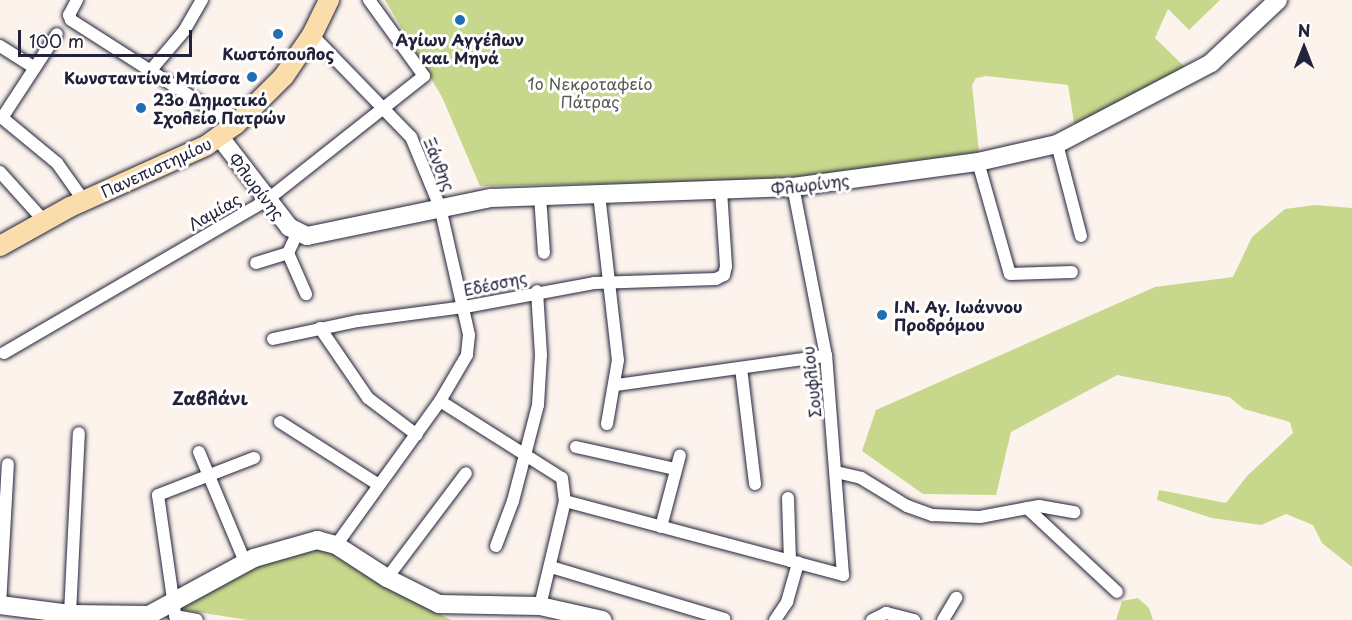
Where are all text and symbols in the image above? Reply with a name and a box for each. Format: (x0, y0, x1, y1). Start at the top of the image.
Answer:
marker: Αγίων Αγγέλων και Μηνά (453, 13, 467, 27)
scale bar (21, 18, 195, 56)
north arrow (1274, 18, 1334, 78)
text: N (1298, 18, 1310, 42)
text: 100 m (29, 27, 84, 54)
marker: Κωστόπουλος (271, 27, 285, 41)
place label: Αγίων Αγγέλων και Μηνά (396, 29, 524, 67)
place label: Κωστόπουλος (222, 43, 334, 63)
place label: Κωνσταντίνα Μπίσσα (63, 67, 240, 87)
marker: Κωνσταντίνα Μπίσσα (245, 70, 259, 84)
park label: 1o Νεκροταφείο Πάτρας (528, 73, 652, 111)
place label: 23ο Δημοτικό Σχολείο Πατρών (153, 89, 286, 127)
marker: 23ο Δημοτικό Σχολείο Πατρών (134, 101, 148, 115)
street label: Πανεπιστημίου (98, 133, 214, 201)
street label: Ξάνθης (421, 134, 459, 194)
street label: Φλωρίνης (225, 149, 289, 223)
street label: Φλωρίνης (770, 170, 850, 198)
street label: Λαμίας (185, 188, 243, 234)
street label: Εδέσσης (462, 267, 528, 299)
place label: Ι.Ν. Αγ. Ιωάννου Προδρόμου (894, 296, 1023, 334)
marker: Ι.Ν. Αγ. Ιωάννου Προδρόμου (875, 308, 889, 322)
street label: Σουφλίου (798, 345, 824, 419)
district label: Ζαβλάνι (172, 387, 248, 409)

